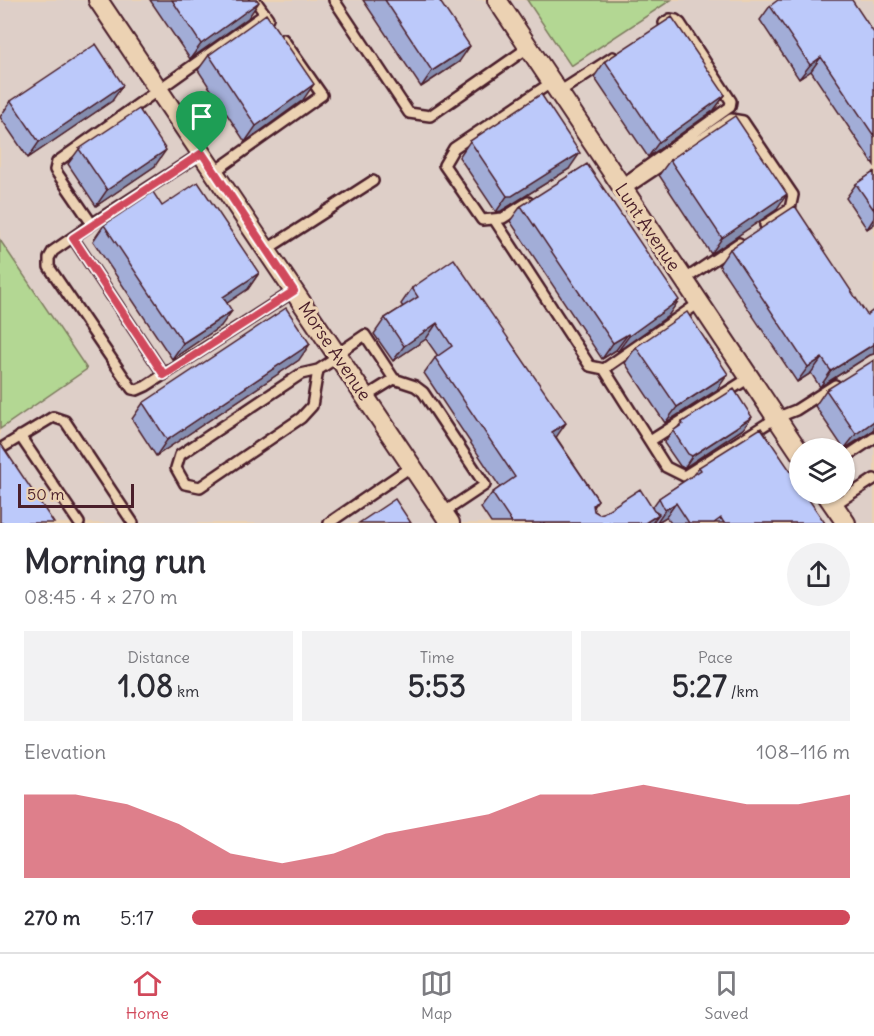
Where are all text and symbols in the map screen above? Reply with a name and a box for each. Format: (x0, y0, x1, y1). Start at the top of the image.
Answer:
pin (176, 91, 227, 153)
icon: arrive (185, 100, 218, 133)
street label: Lunt Avenue (610, 179, 686, 275)
street label: Morse Avenue (293, 297, 377, 405)
map controls (789, 438, 855, 504)
button: layers (789, 438, 855, 504)
scale bar (18, 481, 134, 508)
text: 50 m (27, 484, 65, 504)
text: Morning run (24, 540, 206, 582)
button: share (787, 543, 850, 606)
text: 08:45 · 4 × 270 m (24, 584, 178, 609)
text: Distance (127, 647, 190, 667)
text: Time (420, 647, 454, 667)
text: Pace (698, 647, 733, 667)
text: 1.08 (118, 667, 173, 705)
text: 5:53 (408, 667, 466, 705)
text: 5:27 (672, 667, 727, 705)
text: km (173, 681, 199, 701)
text: /km (727, 681, 759, 701)
text: Elevation (24, 739, 106, 764)
text: 108–116 m (756, 739, 850, 764)
text: 270 m (24, 905, 80, 930)
text: 5:17 (120, 905, 154, 930)
tab: Home (126, 967, 169, 1023)
tab: Map (420, 967, 453, 1023)
tab: Saved (705, 967, 748, 1023)

